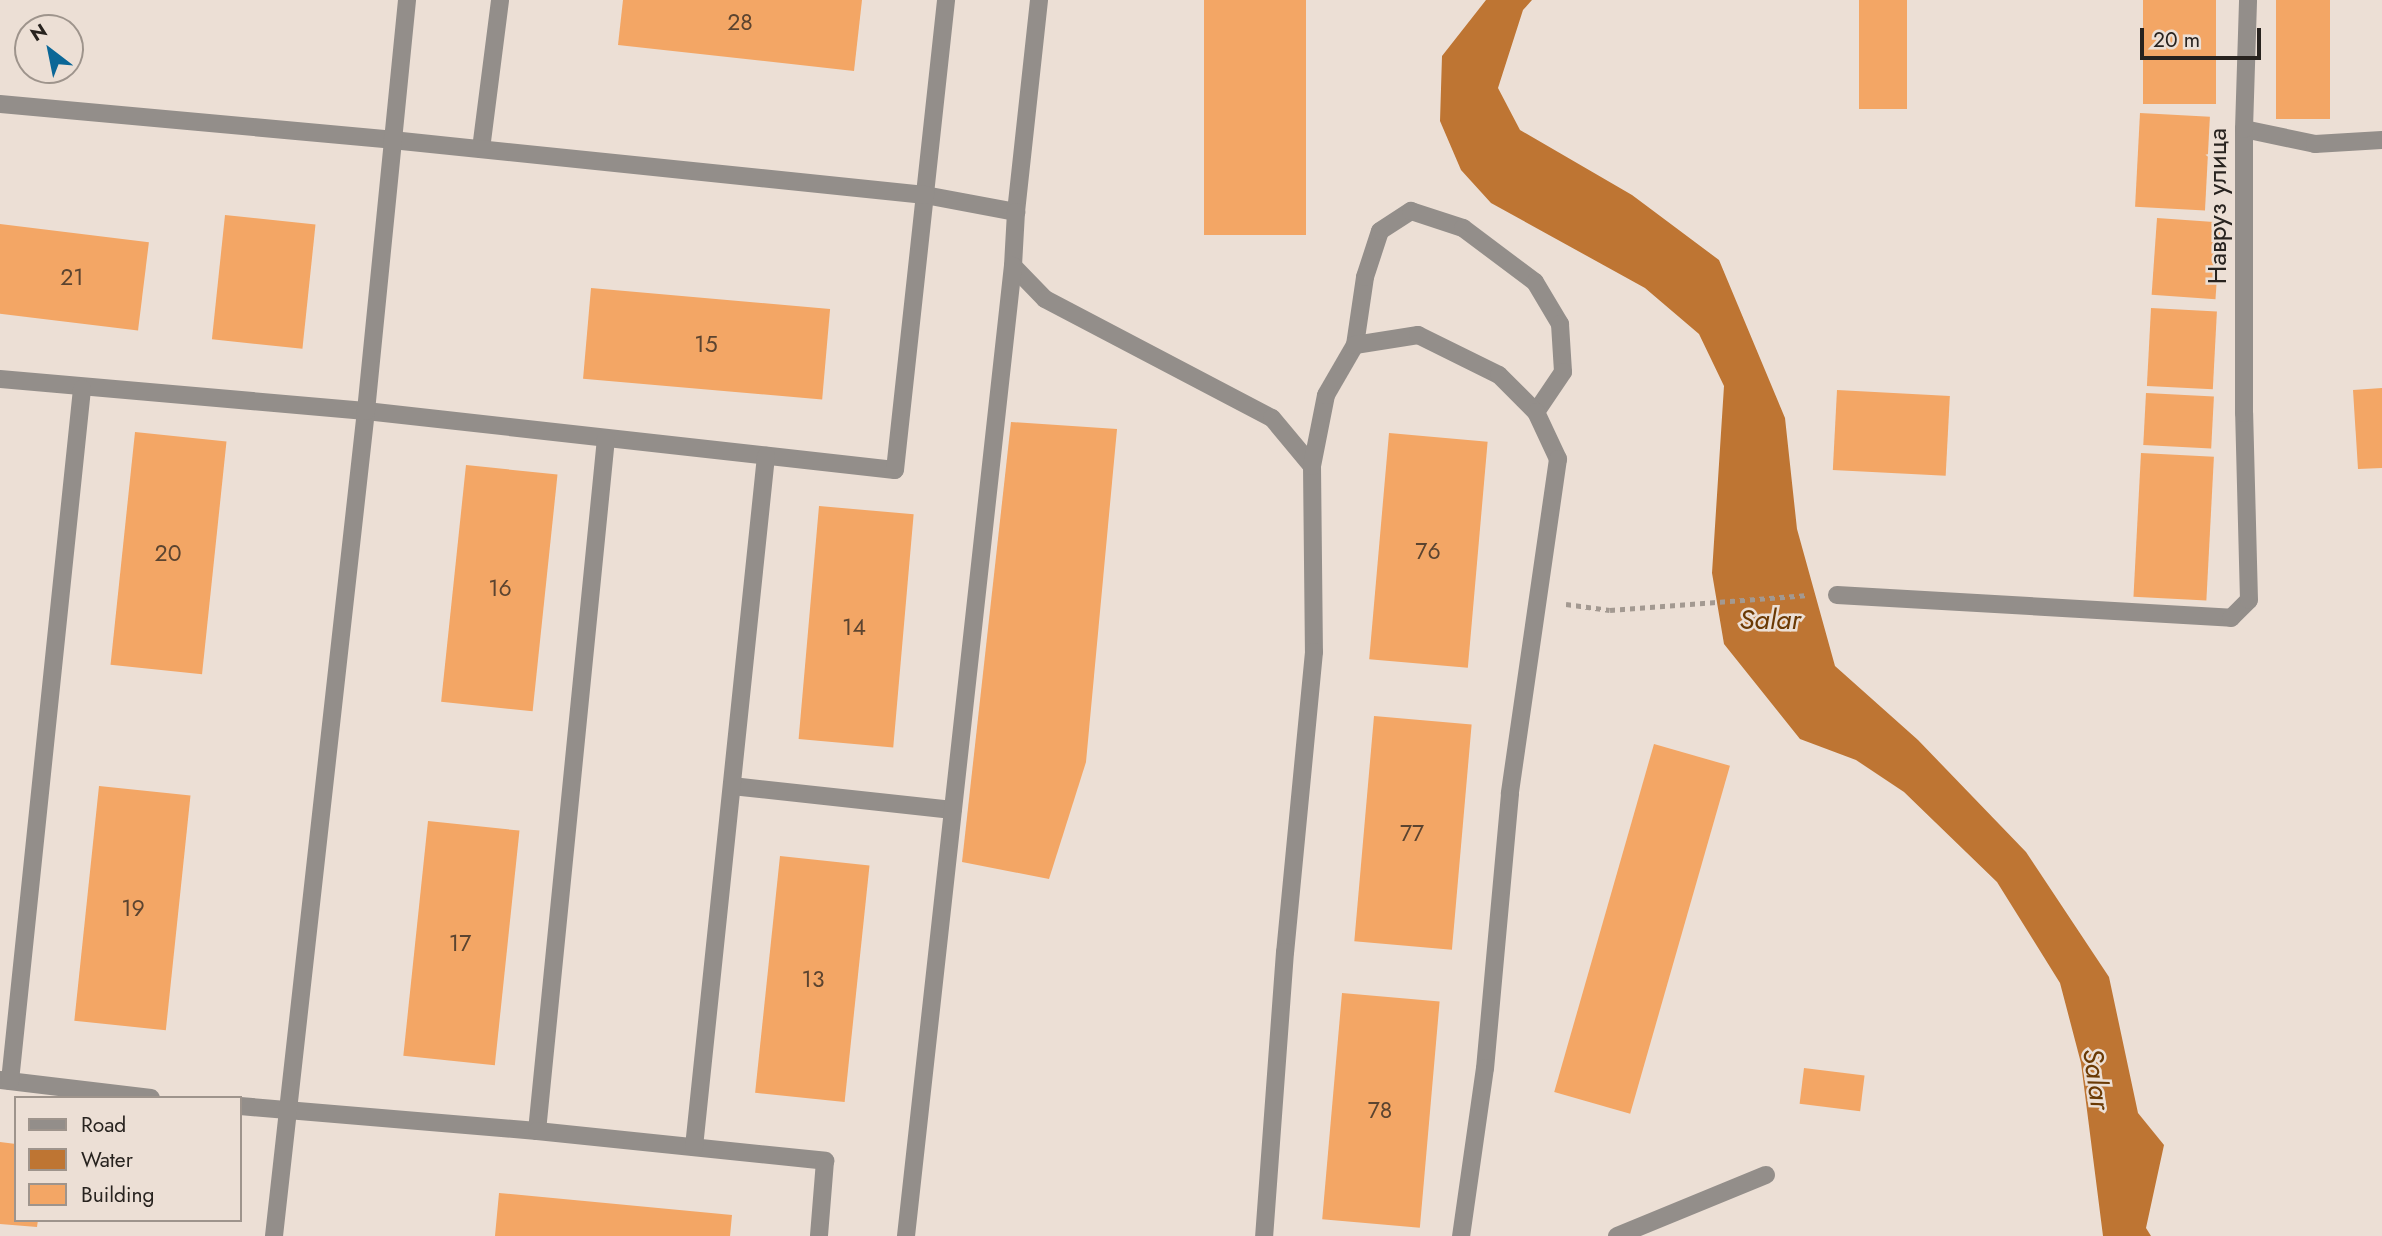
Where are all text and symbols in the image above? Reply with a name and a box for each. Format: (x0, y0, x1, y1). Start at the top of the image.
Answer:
house number: 28 (727, 8, 753, 36)
north arrow (14, 14, 84, 84)
scale bar (2144, 14, 2265, 58)
text: N (25, 17, 52, 48)
text: 20 m (2153, 25, 2200, 55)
street label: Навруз улица (2202, 128, 2234, 284)
house number: 21 (60, 263, 84, 291)
house number: 15 (694, 330, 718, 358)
house number: 76 (1415, 537, 1441, 565)
house number: 20 (155, 539, 181, 567)
house number: 16 (488, 574, 512, 602)
water label: Salar (1739, 603, 1801, 637)
house number: 14 (842, 613, 866, 641)
house number: 77 (1400, 819, 1424, 847)
house number: 19 (121, 894, 145, 922)
house number: 17 (449, 929, 471, 957)
house number: 13 (802, 965, 824, 993)
water label: Salar (2075, 1046, 2117, 1112)
legend (14, 1096, 242, 1222)
house number: 78 (1368, 1096, 1392, 1124)
text: Road (81, 1110, 126, 1140)
text: Water (81, 1145, 133, 1175)
text: Building (81, 1180, 154, 1210)

